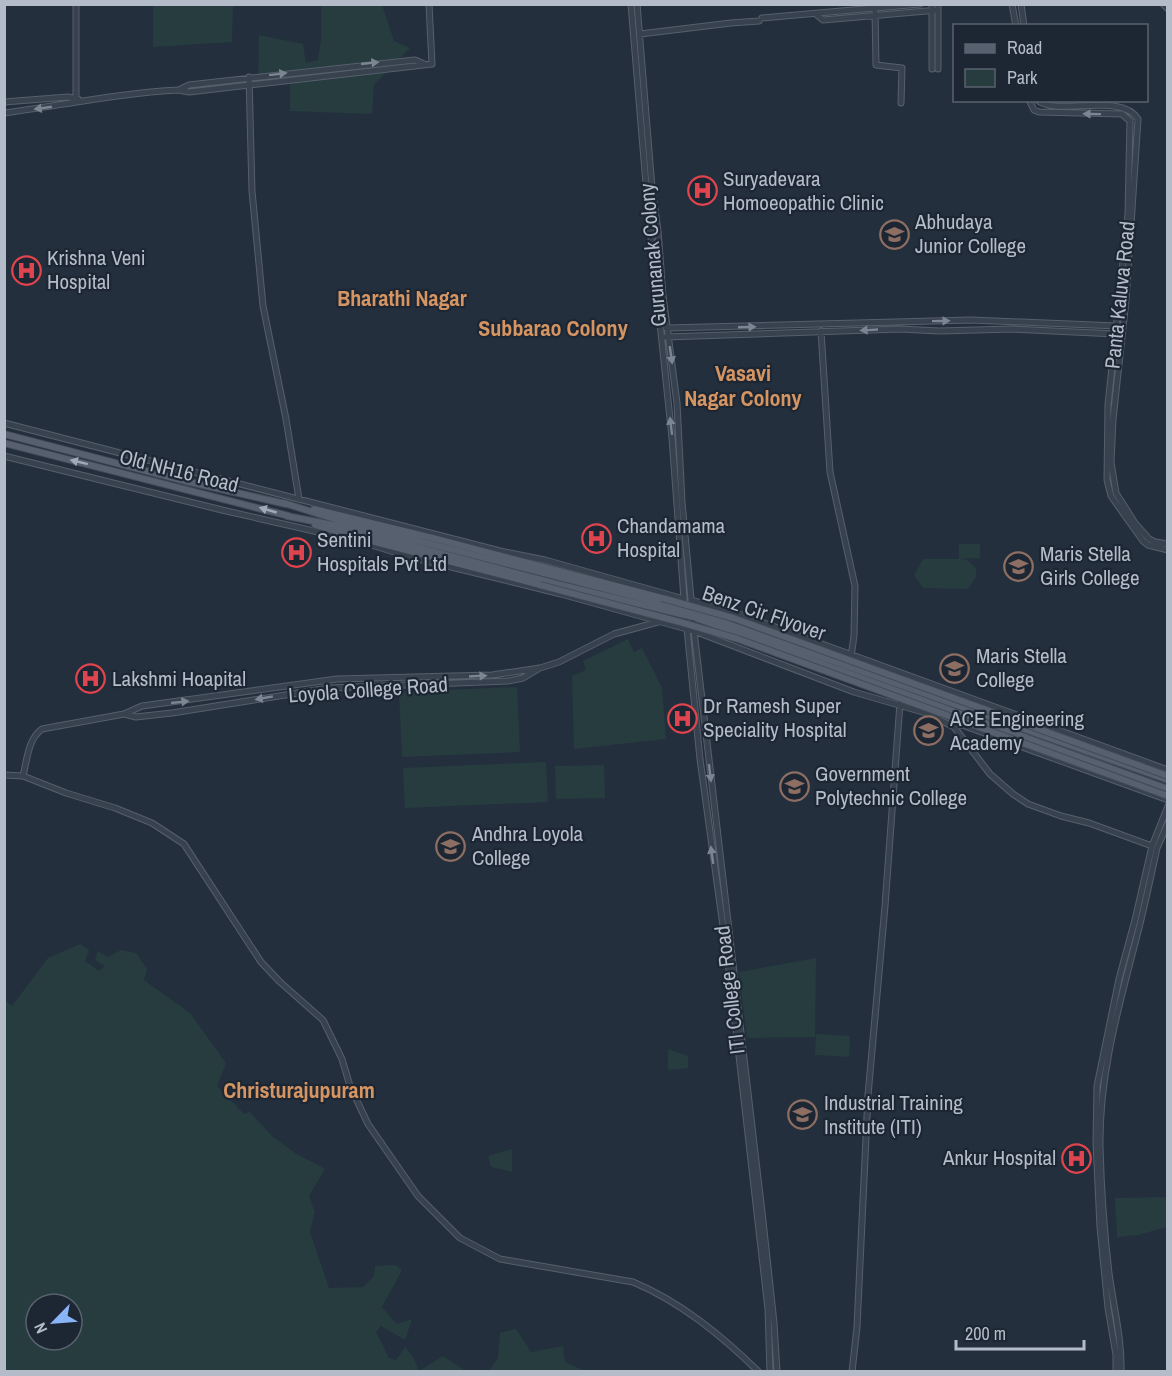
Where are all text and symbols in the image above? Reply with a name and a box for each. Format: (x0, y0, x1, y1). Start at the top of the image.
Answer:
legend (953, 24, 1148, 102)
text: Road (1007, 35, 1042, 60)
one-way arrow (361, 58, 380, 68)
text: Park (1007, 65, 1038, 90)
one-way arrow (268, 69, 287, 79)
one-way arrow (34, 103, 53, 112)
one-way arrow (1082, 109, 1101, 119)
place label: Suryadevara Homoeopathic Clinic (723, 164, 884, 217)
hospital icon: Suryadevara Homoeopathic Clinic (686, 175, 718, 207)
street label: Gurunanak Colony (632, 182, 673, 328)
place label: Abhudaya Junior College (914, 207, 1026, 260)
school or university icon: Abhudaya Junior College (878, 218, 910, 250)
street label: Panta Kaluva Road (1097, 220, 1142, 370)
place label: Krishna Veni Hospital (47, 243, 146, 296)
hospital icon: Krishna Veni Hospital (10, 254, 42, 286)
district label: Bharathi Nagar (337, 283, 467, 313)
district label: Subbarao Colony (478, 313, 628, 343)
one-way arrow (932, 316, 951, 326)
one-way arrow (737, 322, 756, 331)
one-way arrow (859, 326, 878, 335)
one-way arrow (667, 346, 676, 365)
district label: Vasavi Nagar Colony (684, 358, 802, 413)
one-way arrow (666, 416, 675, 435)
street label: Old NH16 Road (117, 442, 242, 499)
one-way arrow (70, 457, 89, 467)
one-way arrow (259, 505, 277, 514)
place label: Chandamama Hospital (617, 511, 726, 564)
hospital icon: Chandamama Hospital (580, 522, 612, 554)
place label: Sentini Hospitals Pvt Ltd (317, 525, 447, 578)
hospital icon: Sentini Hospitals Pvt Ltd (280, 536, 312, 568)
place label: Maris Stella Girls College (1040, 539, 1140, 592)
school or university icon: Maris Stella Girls College (1003, 550, 1035, 582)
street label: Benz Cir Flyover (699, 578, 830, 647)
place label: Maris Stella College (976, 641, 1067, 694)
school or university icon: Maris Stella College (939, 652, 971, 684)
hospital icon: Lakshmi Hoapital (75, 663, 107, 695)
place label: Lakshmi Hoapital (112, 664, 246, 693)
street label: Loyola College Road (287, 669, 449, 710)
one-way arrow (469, 671, 488, 681)
place label: Dr Ramesh Super Speciality Hospital (703, 691, 847, 744)
one-way arrow (254, 694, 273, 703)
one-way arrow (171, 697, 190, 707)
hospital icon: Dr Ramesh Super Speciality Hospital (666, 702, 698, 734)
place label: ACE Engineering Academy (949, 704, 1084, 757)
school or university icon: ACE Engineering Academy (913, 715, 945, 747)
place label: Government Polytechnic College (815, 759, 967, 812)
one-way arrow (706, 764, 715, 783)
school or university icon: Government Polytechnic College (778, 770, 810, 802)
place label: Andhra Loyola College (471, 819, 583, 872)
school or university icon: Andhra Loyola College (435, 830, 467, 862)
one-way arrow (707, 845, 716, 864)
street label: ITI College Road (707, 924, 752, 1056)
district label: Christurajupuram (223, 1075, 375, 1105)
place label: Industrial Training Institute (ITI) (824, 1088, 963, 1141)
school or university icon: Industrial Training Institute (ITI) (787, 1099, 819, 1131)
hospital icon: Ankur Hospital (1061, 1142, 1093, 1174)
place label: Ankur Hospital (942, 1143, 1056, 1172)
north arrow (24, 1292, 84, 1352)
scale bar (956, 1313, 1084, 1351)
text: N (28, 1319, 52, 1337)
text: 200 m (965, 1321, 1006, 1346)

